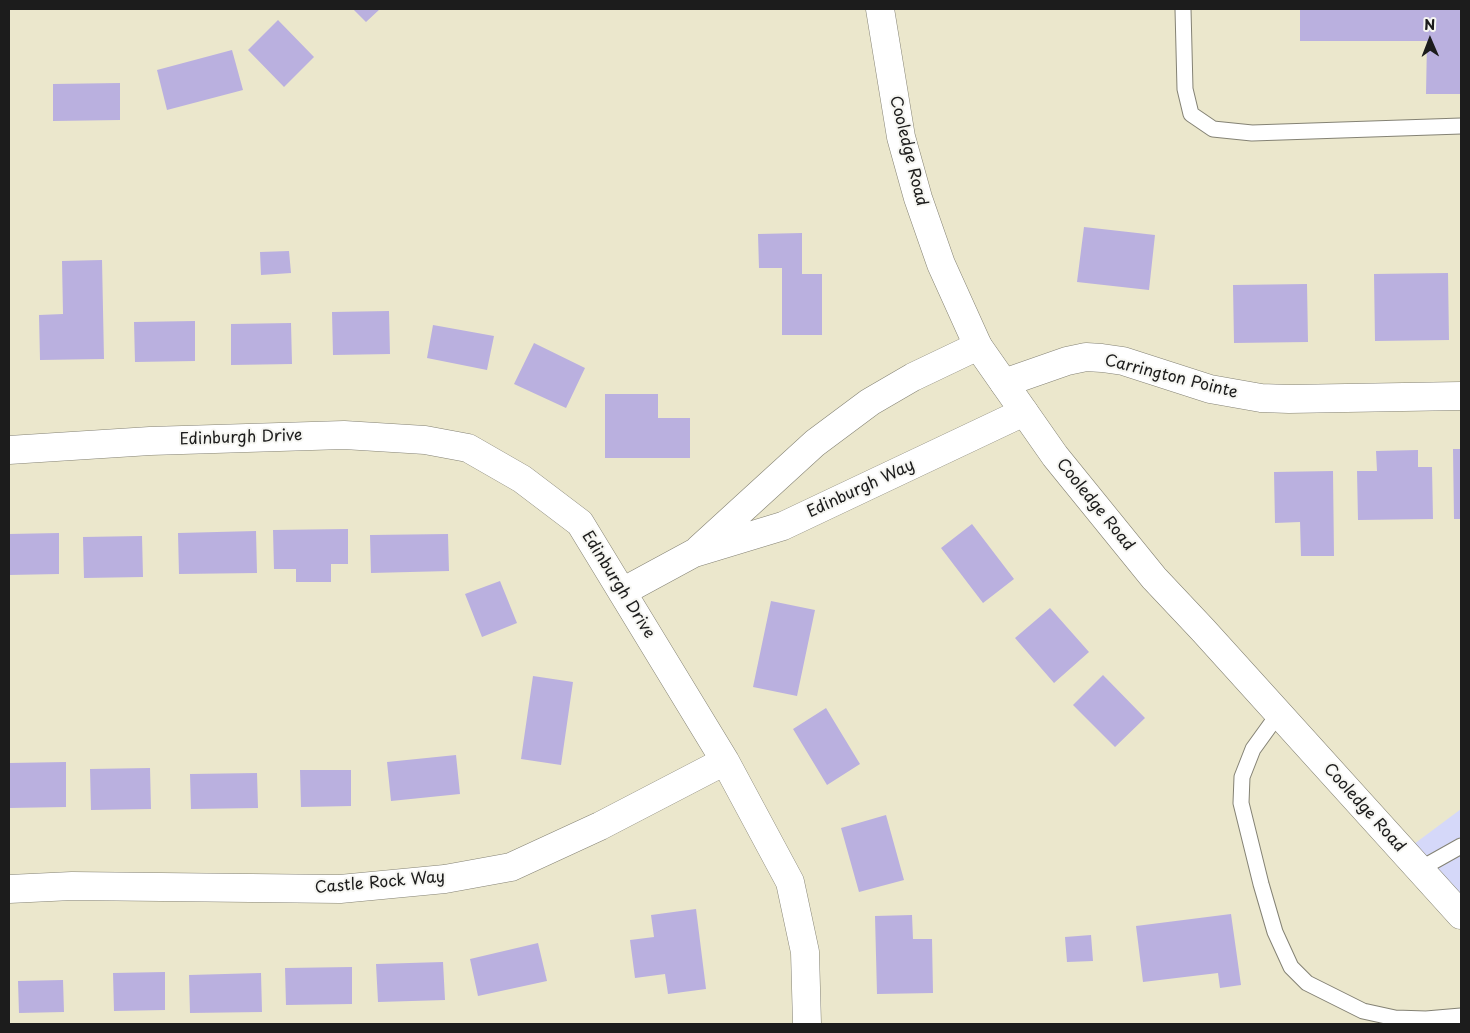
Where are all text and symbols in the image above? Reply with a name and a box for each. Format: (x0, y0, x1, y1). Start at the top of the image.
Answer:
text: N (1424, 14, 1435, 35)
north arrow (1405, 15, 1455, 65)
street label: Cooledge Road (885, 94, 931, 208)
street label: Carrington Pointe (1102, 351, 1240, 403)
street label: Edinburgh Drive (179, 426, 303, 450)
street label: Cooledge Road (1052, 455, 1138, 555)
street label: Edinburgh Way (804, 456, 918, 522)
street label: Edinburgh Drive (577, 528, 659, 642)
street label: Cooledge Road (1319, 760, 1409, 856)
street label: Castle Rock Way (314, 868, 446, 898)

